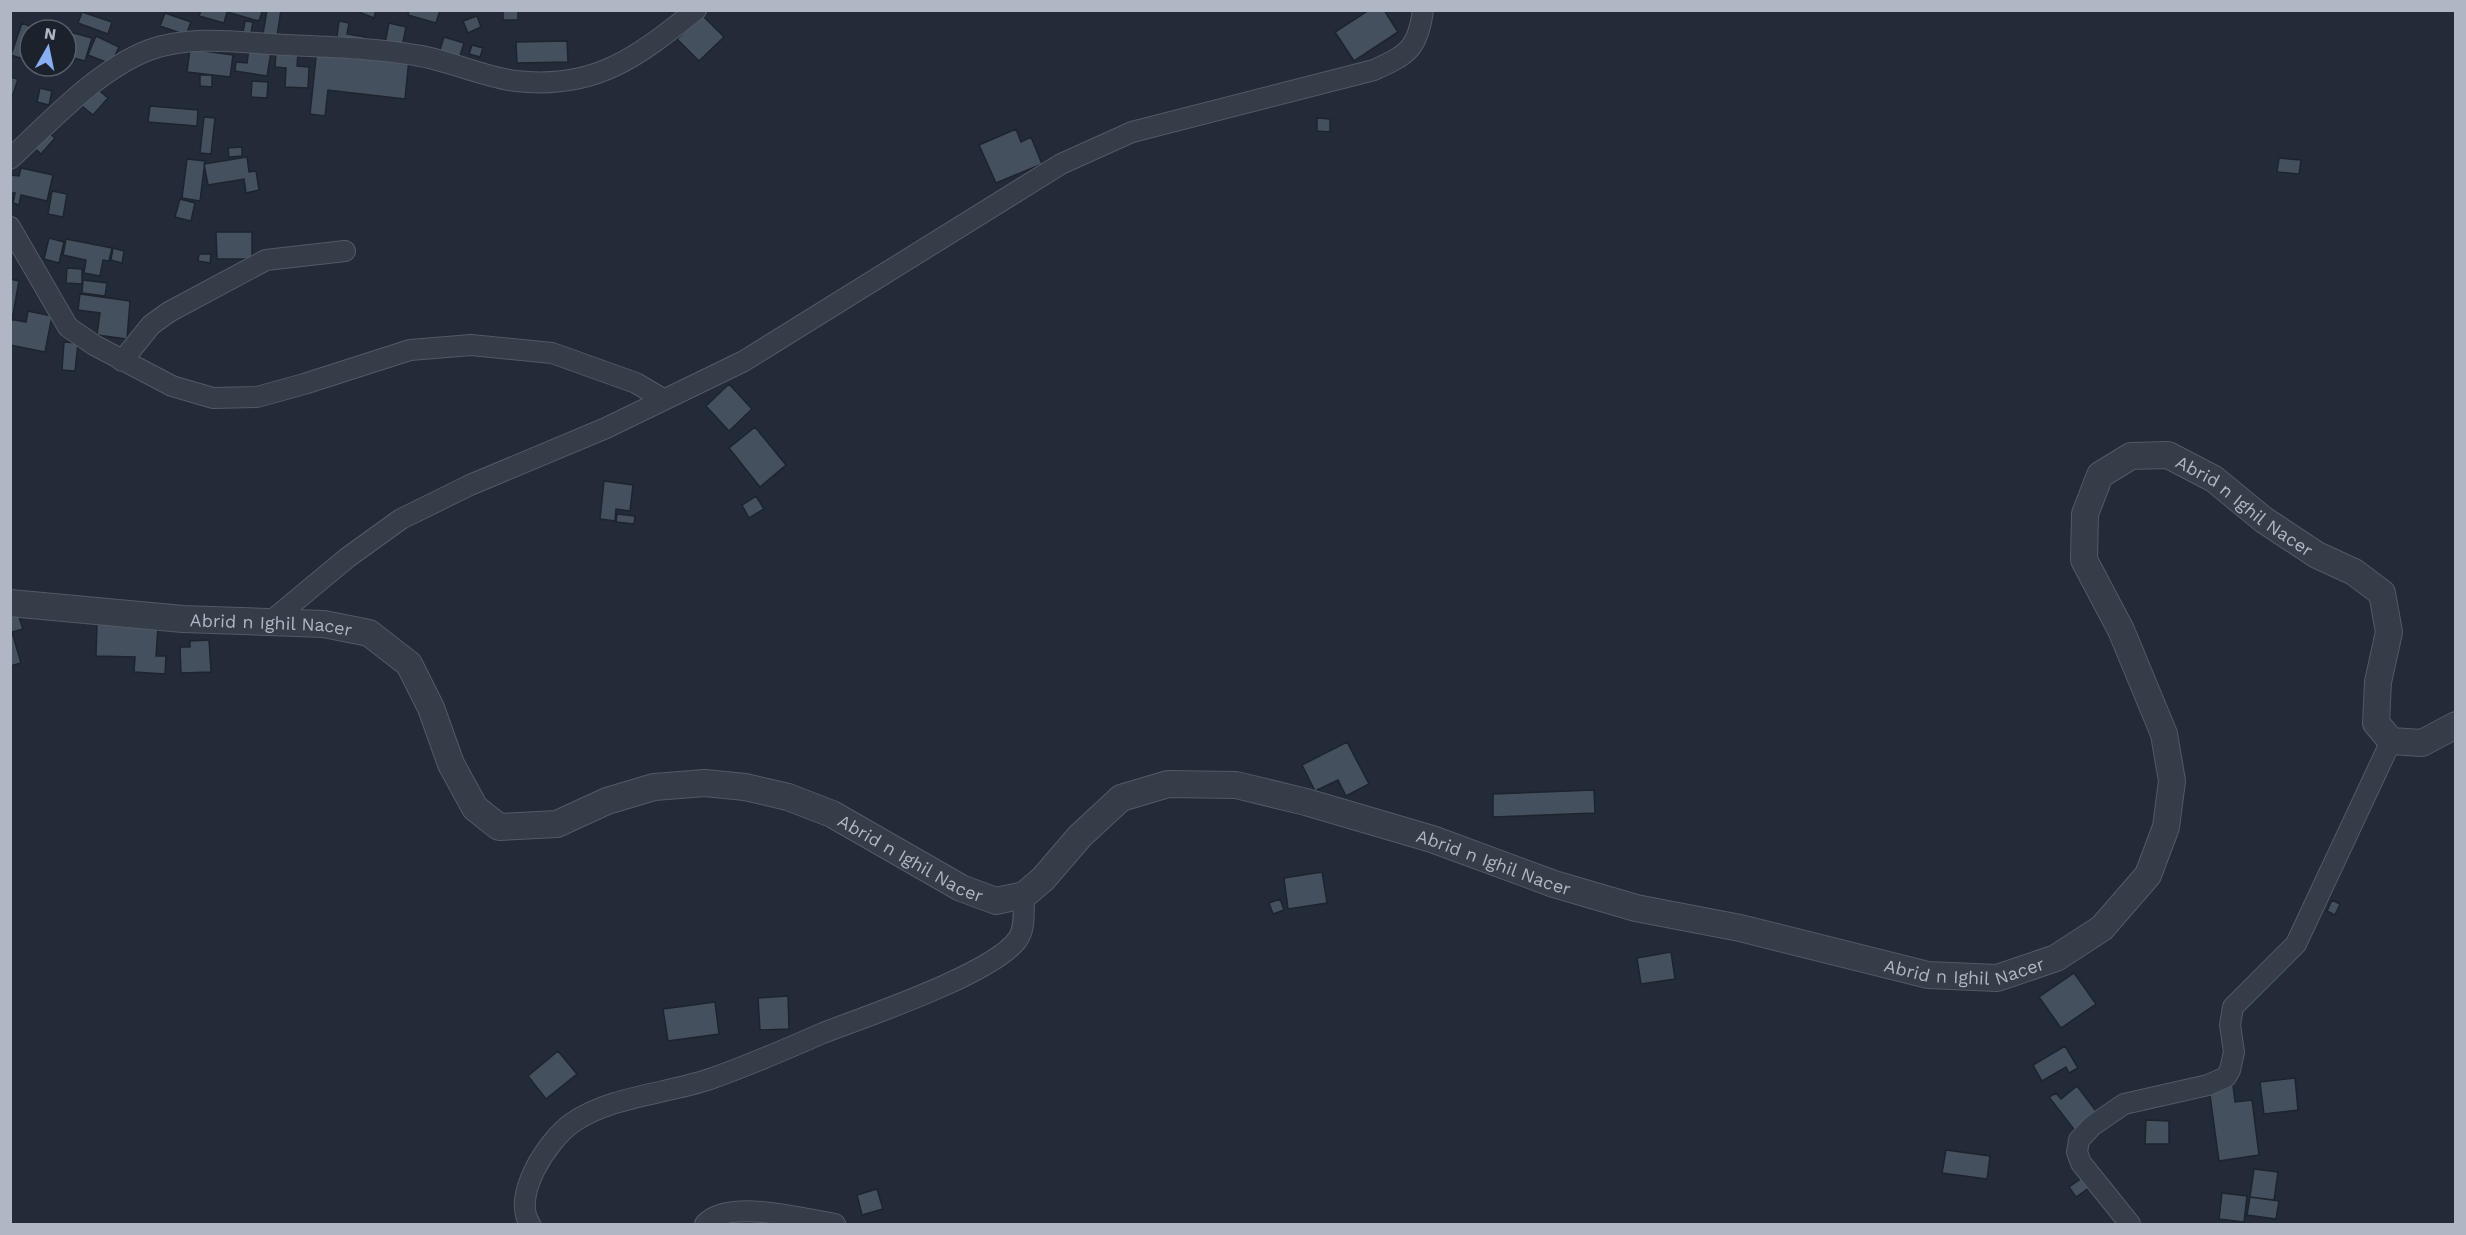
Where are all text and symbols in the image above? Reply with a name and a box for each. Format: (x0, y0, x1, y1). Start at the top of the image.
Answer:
north arrow (18, 18, 78, 78)
text: N (43, 23, 58, 44)
street label: Abrid n Ighil Nacer (2173, 451, 2317, 560)
street label: Abrid n Ighil Nacer (189, 609, 354, 640)
street label: Abrid n Ighil Nacer (835, 809, 986, 906)
street label: Abrid n Ighil Nacer (1414, 825, 1574, 899)
street label: Abrid n Ighil Nacer (1882, 952, 2047, 989)

